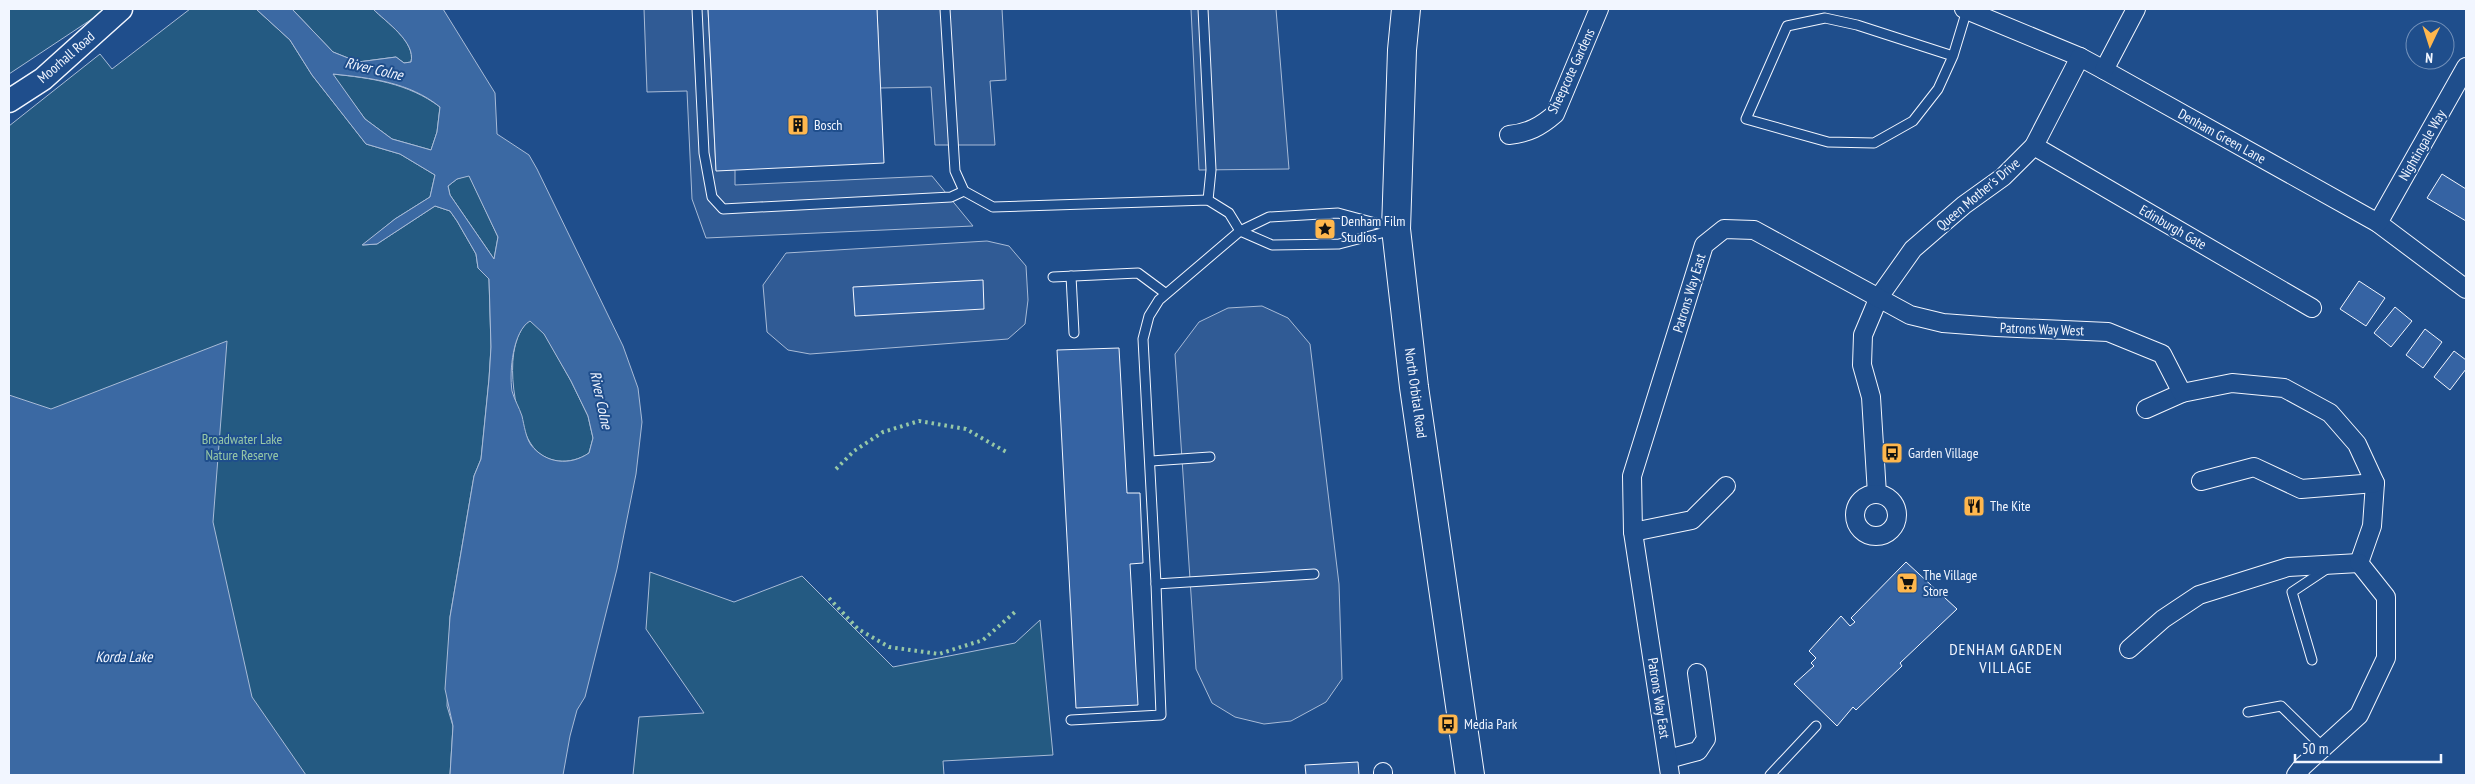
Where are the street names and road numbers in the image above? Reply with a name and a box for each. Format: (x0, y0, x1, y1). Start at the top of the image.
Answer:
street label: Sheepcote Gardens (1543, 25, 1599, 117)
street label: Moorhall Road (34, 27, 98, 87)
street label: Denham Green Lane (2175, 104, 2269, 168)
street label: Nightingale Way (2394, 106, 2450, 184)
street label: Queen Mother's Drive (1932, 154, 2024, 234)
street label: Edinburgh Gate (2136, 201, 2210, 254)
street label: Patrons Way East (1668, 251, 1710, 335)
street label: Patrons Way West (2000, 319, 2085, 339)
street label: North Orbital Road (1401, 347, 1431, 439)
street label: Patrons Way East (1644, 656, 1674, 740)

